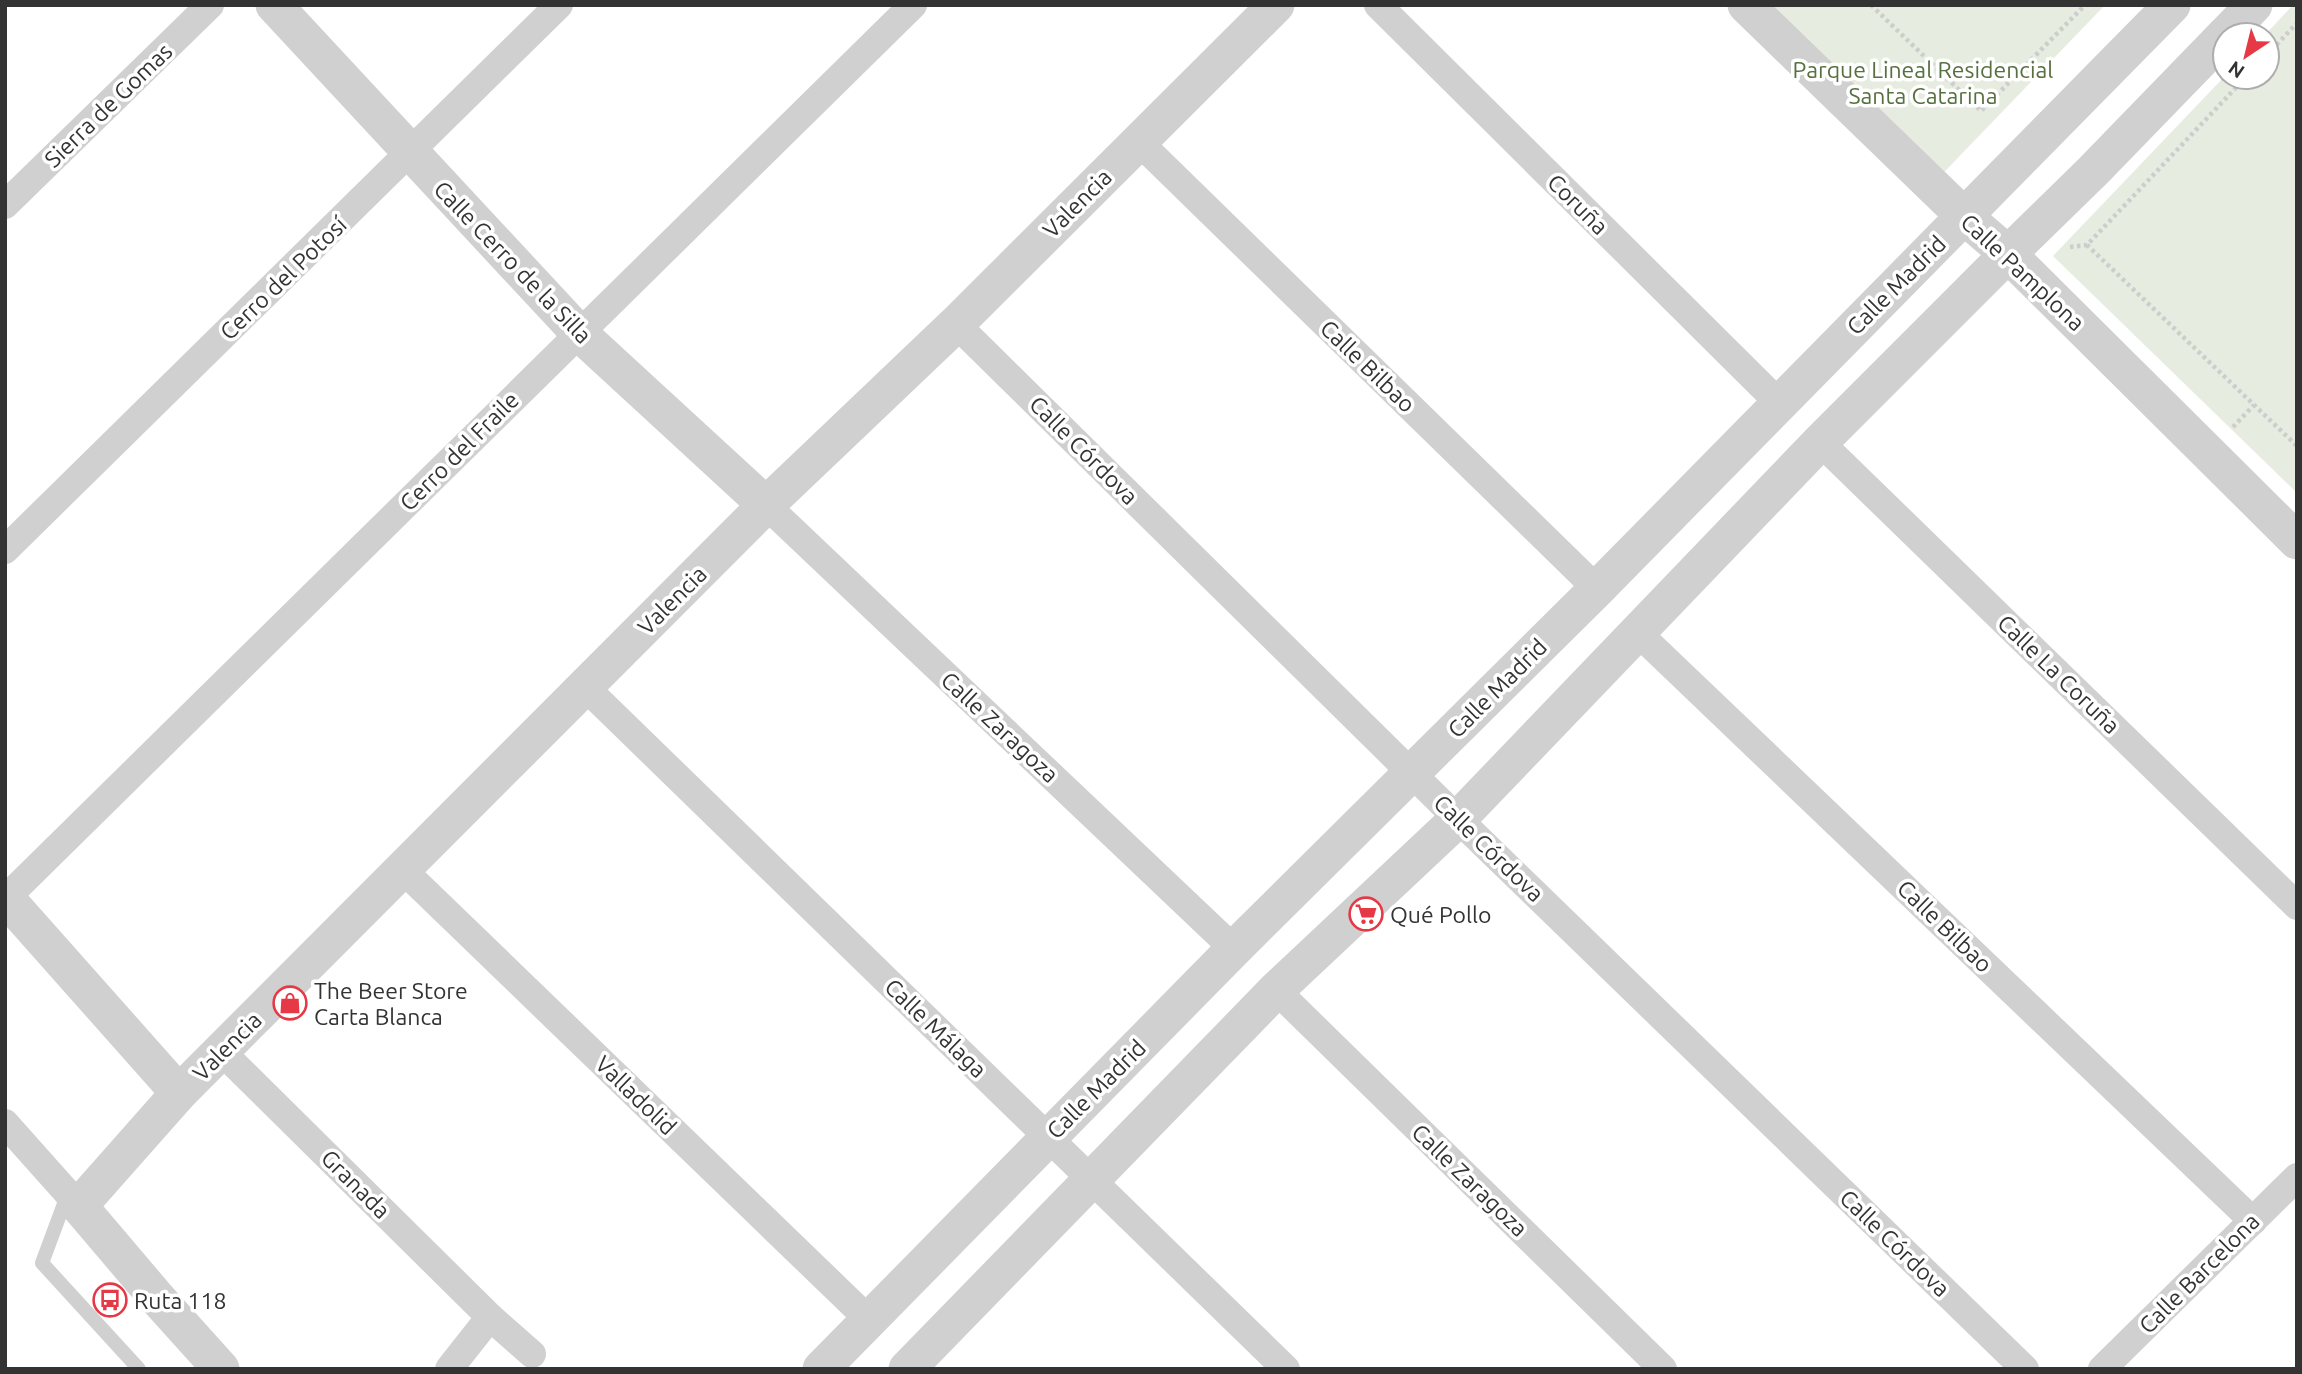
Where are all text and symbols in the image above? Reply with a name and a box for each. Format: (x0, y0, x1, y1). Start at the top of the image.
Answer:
north arrow (2211, 21, 2281, 91)
street label: Sierra de Gomas (39, 38, 177, 172)
park label: Parque Lineal Residencial Santa Catarina (1793, 57, 2053, 108)
text: N (2224, 57, 2248, 83)
street label: Valencia (1038, 164, 1116, 242)
street label: Coruña (1543, 169, 1613, 239)
street label: Calle Cerro de la Silla (429, 176, 597, 348)
street label: Calle Pamplona (1956, 209, 2090, 335)
street label: Cerro del Potosí (215, 211, 351, 344)
street label: Calle Madrid (1842, 231, 1950, 339)
street label: Calle Bilbao (1316, 315, 1420, 417)
street label: Cerro del Fraile (395, 387, 523, 515)
street label: Calle Córdova (1025, 391, 1143, 509)
street label: Valencia (633, 561, 711, 639)
street label: Calle La Coruña (1993, 610, 2125, 738)
street label: Calle Madrid (1443, 634, 1551, 742)
street label: Calle Zaragoza (937, 667, 1063, 787)
street label: Calle Córdova (1429, 790, 1549, 906)
street label: Calle Bilbao (1893, 875, 1997, 977)
supermarket icon: Qué Pollo (1347, 895, 1385, 933)
place label: Qué Pollo (1390, 902, 1491, 927)
street label: Calle Málaga (880, 974, 992, 1082)
place label: The Beer Store Carta Blanca (314, 978, 468, 1029)
shop icon: The Beer Store Carta Blanca (271, 984, 309, 1022)
street label: Valencia (188, 1007, 266, 1085)
street label: Calle Madrid (1042, 1035, 1150, 1143)
street label: Valladolid (591, 1051, 681, 1139)
street label: Calle Zaragoza (1407, 1119, 1533, 1241)
street label: Granada (317, 1145, 395, 1223)
street label: Calle Córdova (1835, 1185, 1955, 1301)
street label: Calle Barcelona (2134, 1208, 2264, 1338)
bus stop icon: Ruta 118 (91, 1281, 129, 1319)
place label: Ruta 118 (134, 1288, 226, 1313)

